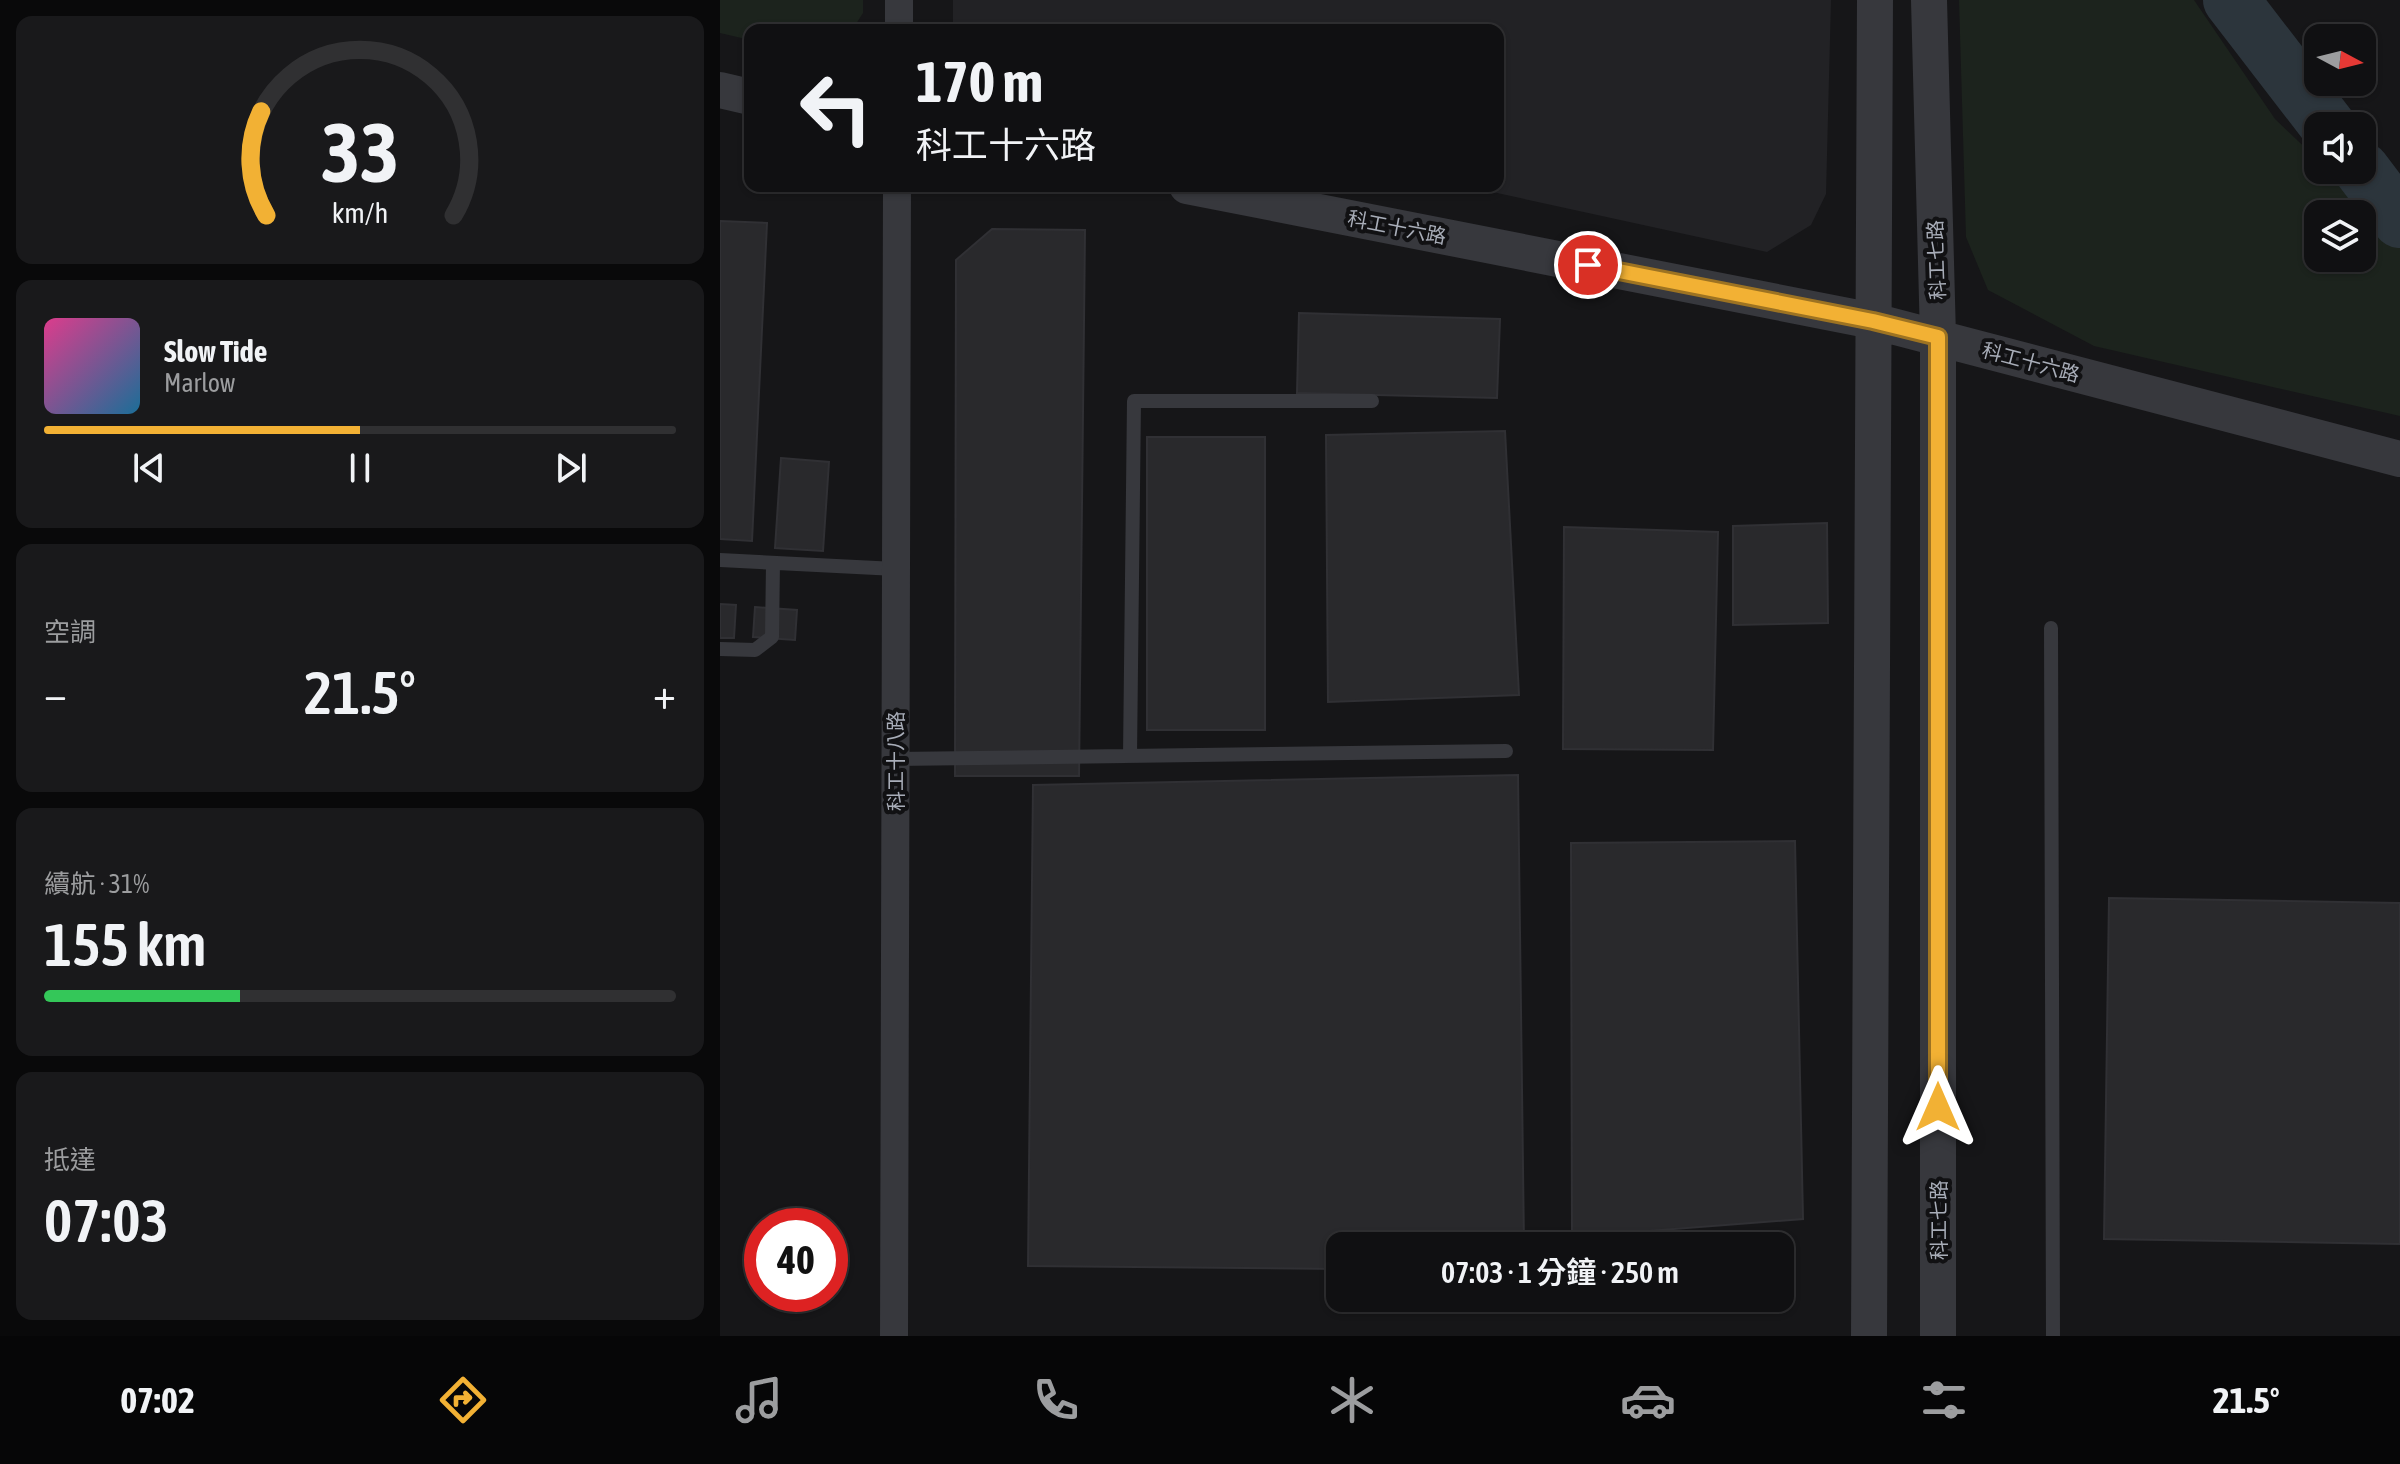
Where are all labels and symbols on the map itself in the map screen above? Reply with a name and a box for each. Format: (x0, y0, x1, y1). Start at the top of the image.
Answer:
north arrow (2304, 24, 2376, 96)
street label: 科工十六路 (1346, 206, 1448, 248)
street label: 科工七路 (1923, 220, 1949, 300)
pin (1554, 231, 1622, 299)
street label: 科工十六路 (1980, 338, 2082, 386)
street label: 科工十八路 (884, 711, 907, 811)
position arrow (1896, 1065, 1980, 1149)
street label: 科工七路 (1927, 1180, 1950, 1260)
speed limit sign: 40 (744, 1208, 848, 1312)

